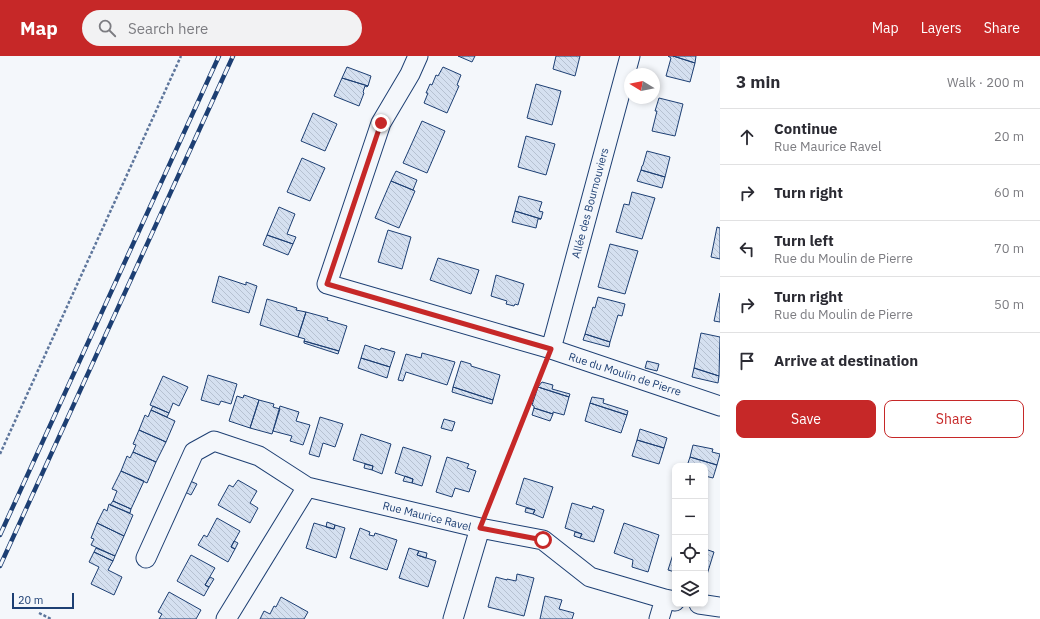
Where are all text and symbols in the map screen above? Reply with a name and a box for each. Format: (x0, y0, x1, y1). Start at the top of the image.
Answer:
search box (82, 10, 362, 46)
text: Map (20, 16, 58, 40)
icon: search (96, 17, 118, 39)
text: Search here (128, 19, 208, 38)
text: Map (872, 19, 899, 37)
text: Layers (921, 19, 962, 37)
text: Share (984, 19, 1020, 37)
north arrow (624, 68, 660, 104)
text: 3 min (736, 71, 780, 93)
text: Walk · 200 m (947, 74, 1024, 91)
route end (372, 114, 390, 132)
text: Continue (774, 119, 838, 138)
icon: ahead (736, 126, 758, 148)
text: 20 m (994, 128, 1024, 145)
text: Rue Maurice Ravel (774, 138, 881, 155)
street label: Allée des Bournouviers (568, 146, 612, 260)
icon: right (736, 182, 758, 204)
text: Turn right (774, 183, 843, 202)
text: 60 m (994, 184, 1024, 201)
text: Turn left (774, 231, 834, 250)
icon: left (736, 238, 758, 260)
text: 70 m (994, 240, 1024, 257)
text: Rue du Moulin de Pierre (774, 250, 913, 267)
text: Turn right (774, 287, 843, 306)
icon: right (736, 294, 758, 316)
text: 50 m (994, 296, 1024, 313)
text: Rue du Moulin de Pierre (774, 306, 913, 323)
street label: Rue du Moulin de Pierre (567, 349, 683, 399)
icon: arrive (736, 350, 758, 372)
text: Arrive at destination (774, 351, 918, 370)
button: Save (736, 400, 876, 438)
button: Share (884, 400, 1024, 438)
map controls (672, 463, 708, 607)
button: + (672, 463, 708, 499)
street label: Rue Maurice Ravel (381, 498, 473, 534)
button: − (672, 499, 708, 535)
route start (534, 531, 552, 549)
button: locate (672, 535, 708, 571)
button: layers (672, 571, 708, 607)
scale bar (12, 591, 74, 610)
text: 20 m (18, 593, 43, 607)

